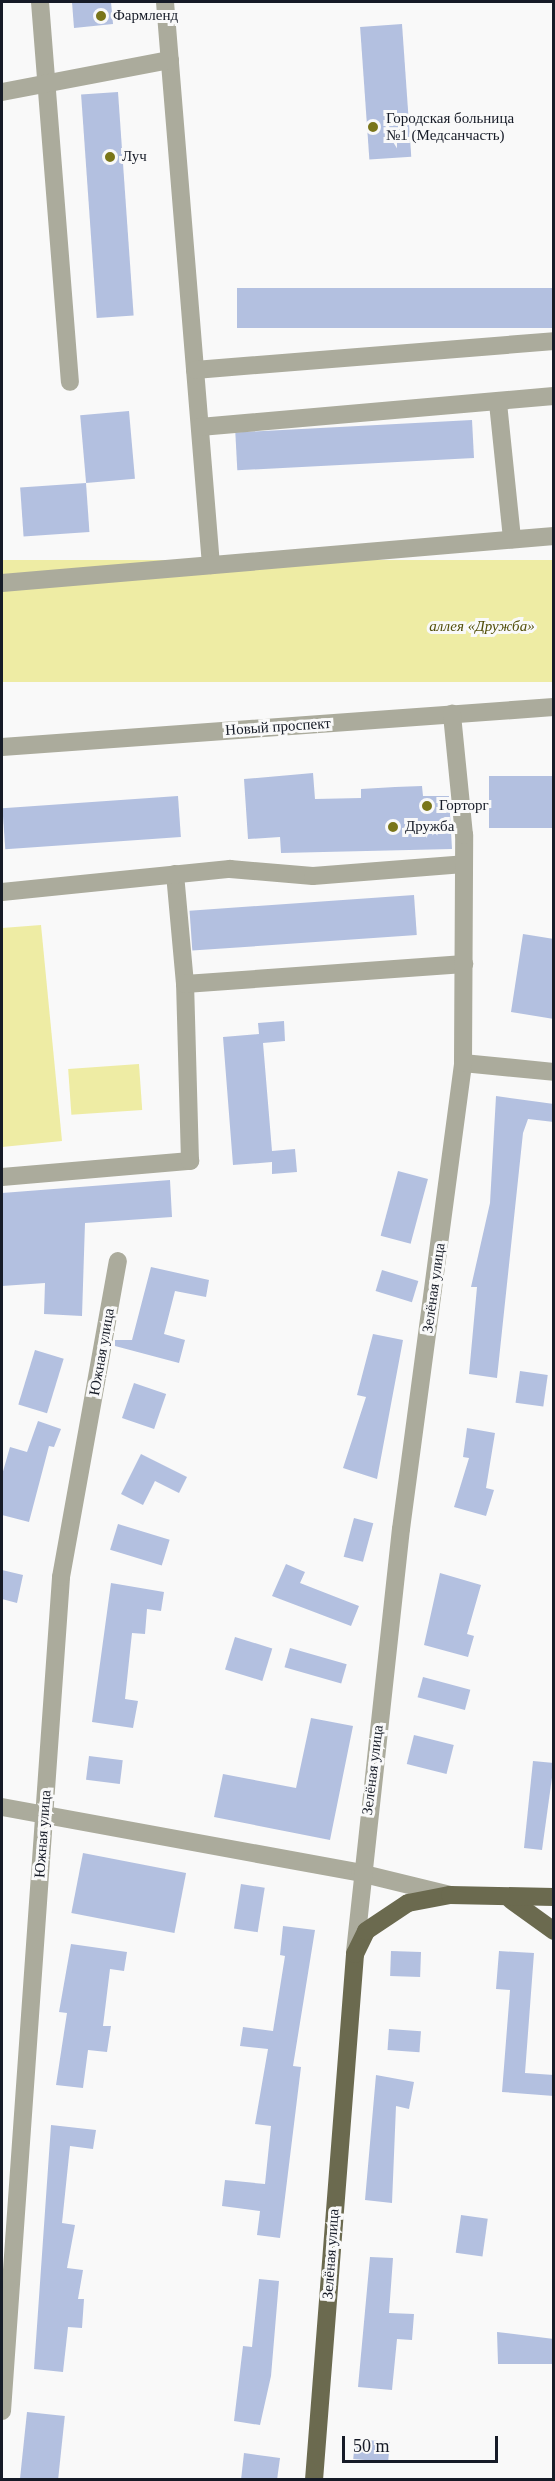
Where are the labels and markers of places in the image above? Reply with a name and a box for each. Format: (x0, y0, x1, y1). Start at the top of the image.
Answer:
place label: Фармленд (113, 7, 178, 25)
marker: Фармленд (94, 9, 108, 23)
place label: Городская больница №1 (Медсанчасть) (386, 109, 514, 144)
marker: Городская больница №1 (Медсанчасть) (364, 118, 382, 136)
place label: Луч (122, 148, 147, 166)
marker: Луч (103, 150, 117, 164)
place label: Горторг (439, 797, 489, 815)
marker: Горторг (420, 799, 434, 813)
place label: Дружба (405, 818, 454, 836)
marker: Дружба (386, 820, 400, 834)

